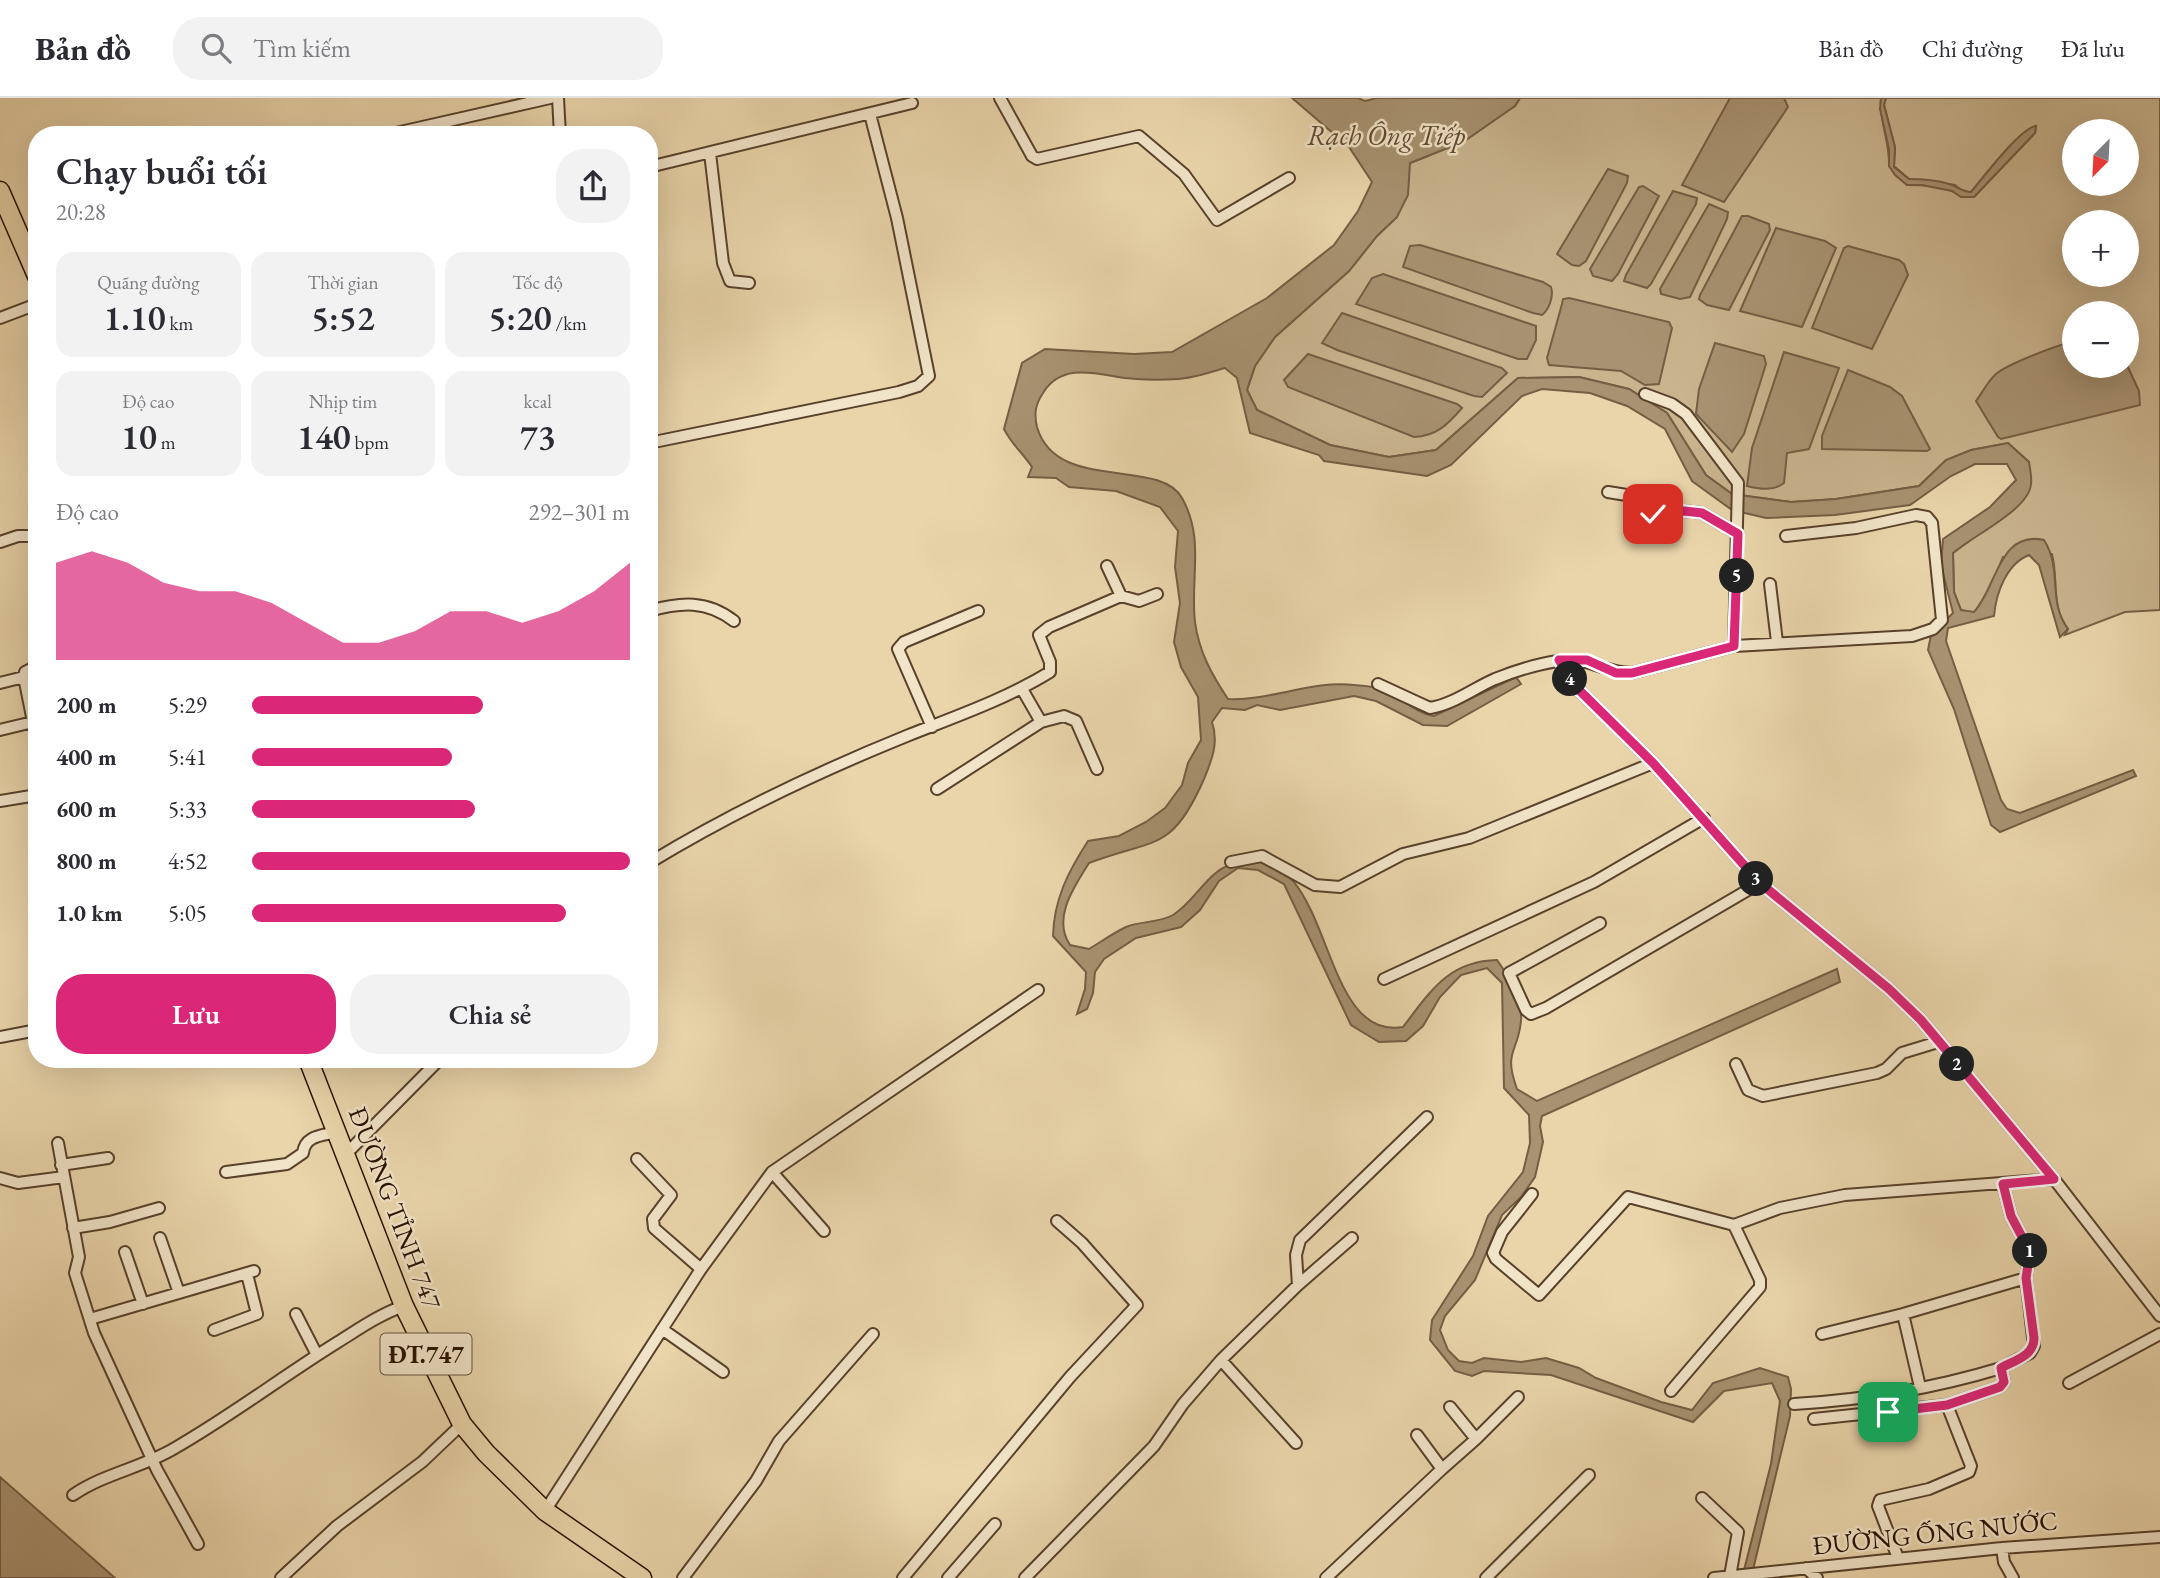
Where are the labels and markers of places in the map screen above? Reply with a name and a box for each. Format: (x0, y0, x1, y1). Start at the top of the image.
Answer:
pin (1623, 484, 1683, 544)
pin: 5 (1720, 559, 1754, 594)
pin: 4 (1552, 662, 1588, 696)
pin: 3 (1738, 862, 1774, 896)
pin: 2 (1940, 1046, 1974, 1082)
pin: 1 (2012, 1234, 2048, 1268)
pin (1858, 1382, 1918, 1442)

